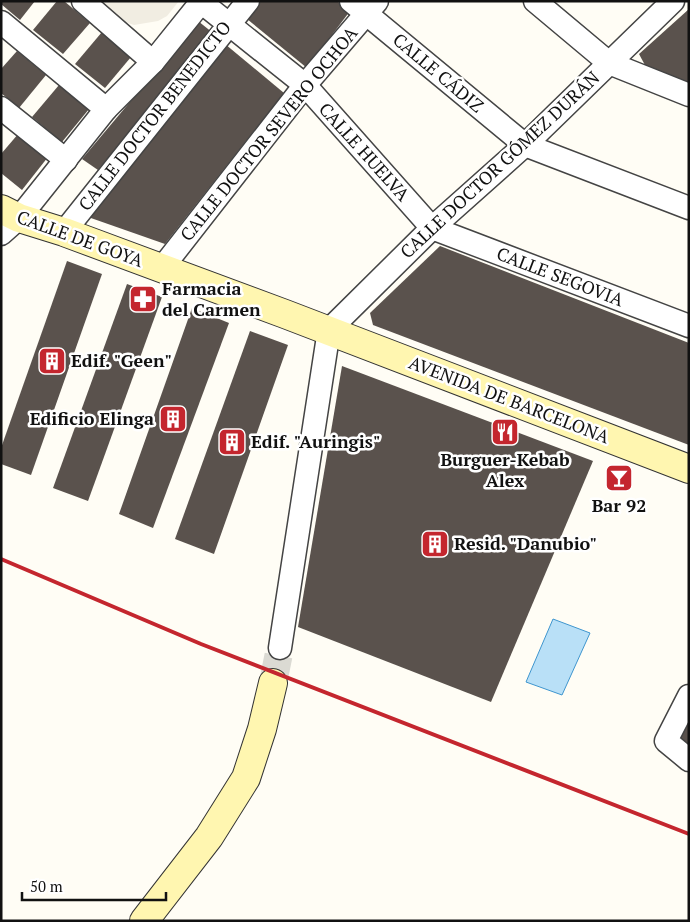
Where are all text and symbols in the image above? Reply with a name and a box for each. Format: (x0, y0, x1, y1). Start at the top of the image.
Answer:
street label: CALLE DOCTOR BENEDICTO (73, 16, 236, 215)
street label: CALLE DOCTOR SEVERO OCHOA (174, 21, 363, 246)
street label: CALLE CÁDIZ (388, 27, 489, 117)
street label: CALLE DOCTOR GÓMEZ DURÁN (395, 65, 604, 263)
street label: CALLE HUELVA (314, 97, 416, 206)
street label: CALLE DE GOYA (14, 204, 148, 272)
street label: CALLE SEGOVIA (493, 241, 628, 312)
place label: Farmacia del Carmen (162, 276, 261, 321)
pharmacy icon: Farmacia del Carmen (128, 284, 158, 314)
building icon: Edif. "Geen" (37, 346, 67, 376)
place label: Edif. "Geen" (71, 348, 172, 372)
street label: AVENIDA DE BARCELONA (406, 350, 614, 449)
building icon: Edificio Elinga (158, 404, 188, 434)
place label: Edificio Elinga (30, 406, 154, 430)
restaurant icon: Burguer-Kebab Alex (490, 417, 520, 447)
building icon: Edif. "Auringis" (217, 427, 247, 457)
place label: Edif. "Auringis" (251, 429, 380, 453)
place label: Burguer-Kebab Alex (440, 447, 570, 492)
bar icon: Bar 92 (604, 463, 634, 493)
place label: Bar 92 (592, 493, 646, 517)
building icon: Resid. "Danubio" (420, 529, 450, 559)
place label: Resid. "Danubio" (454, 531, 597, 555)
scale bar (22, 870, 166, 902)
text: 50 m (30, 876, 63, 896)

